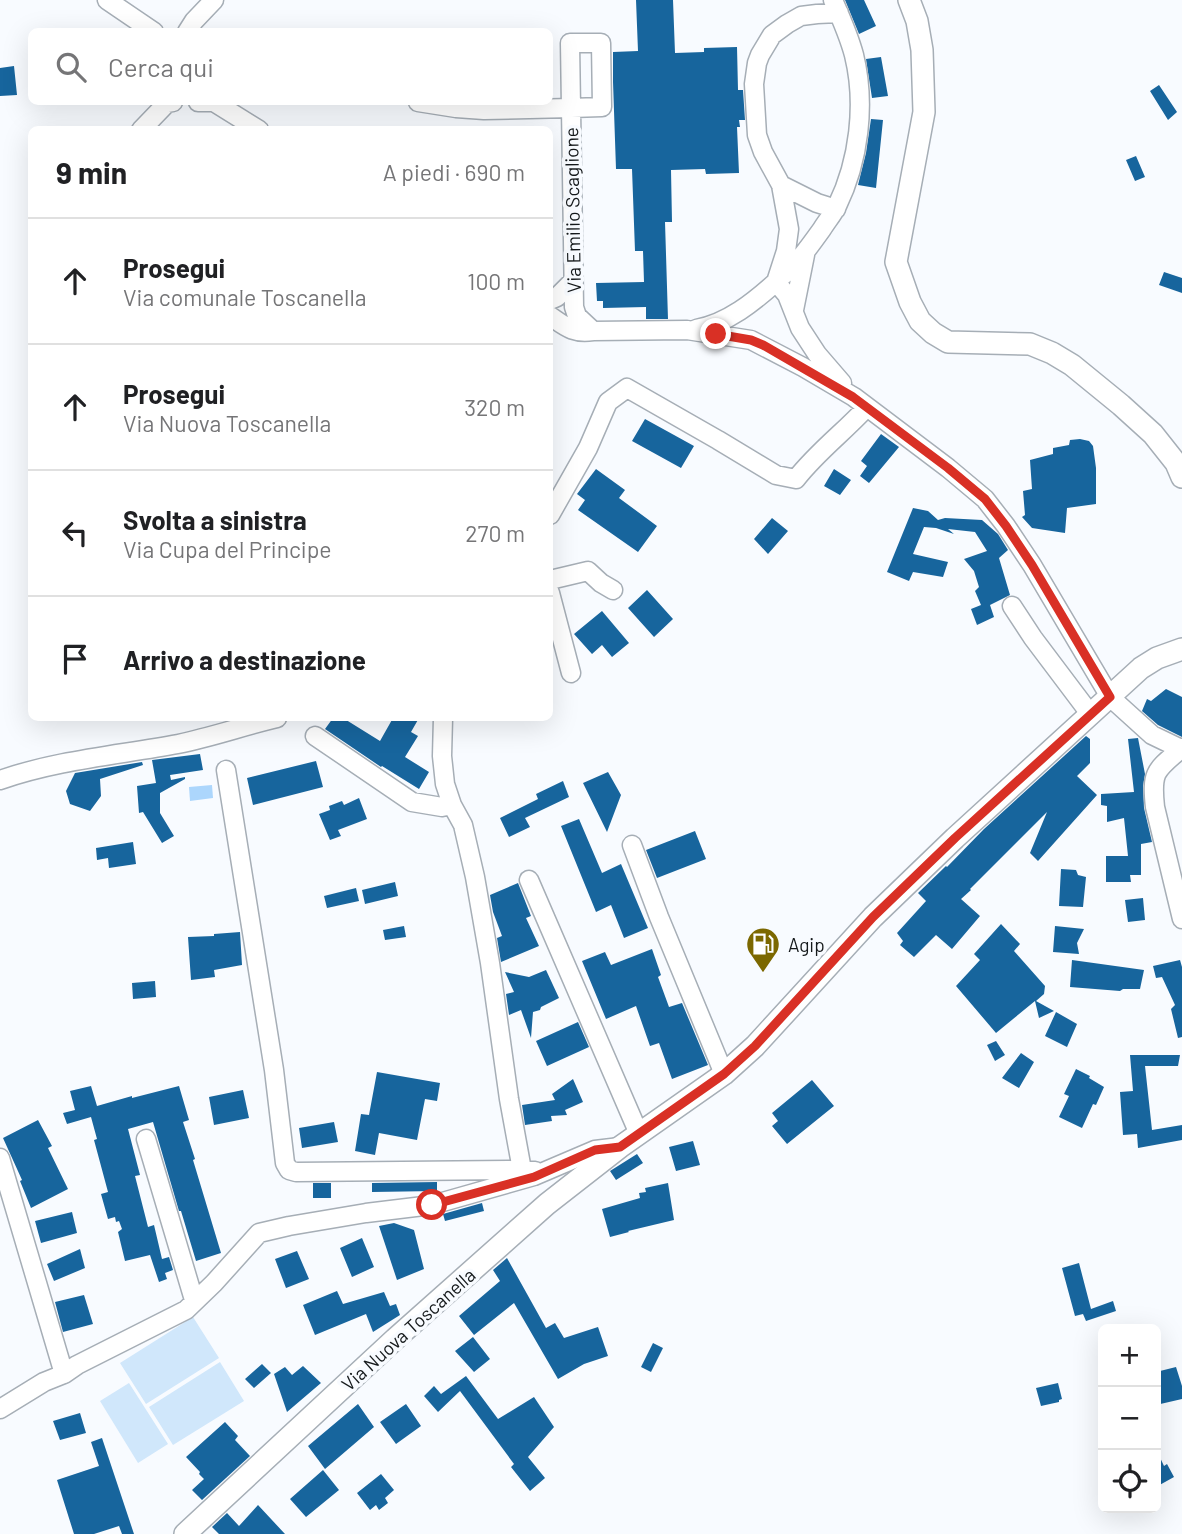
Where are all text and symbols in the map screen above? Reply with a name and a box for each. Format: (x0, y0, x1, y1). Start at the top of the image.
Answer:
search box (28, 28, 553, 105)
icon: search (52, 48, 90, 86)
text: Cerca qui (108, 51, 214, 82)
street label: Via Emilio Scaglione (559, 127, 585, 293)
text: 9 min (56, 154, 127, 190)
text: A piedi · 690 m (383, 158, 525, 186)
text: Prosegui (123, 252, 225, 283)
icon: ahead (56, 262, 94, 300)
text: 100 m (467, 267, 525, 295)
text: Via comunale Toscanella (123, 283, 366, 311)
route end (700, 318, 731, 349)
text: Prosegui (123, 378, 225, 409)
icon: ahead (56, 388, 94, 426)
text: 320 m (464, 393, 525, 421)
text: Via Nuova Toscanella (123, 409, 331, 437)
text: Svolta a sinistra (123, 504, 307, 535)
icon: left (56, 514, 94, 552)
text: 270 m (465, 519, 525, 547)
text: Via Cupa del Principe (123, 535, 332, 563)
icon: arrive (56, 640, 94, 678)
text: Arrivo a destinazione (123, 644, 366, 675)
fuel station icon: Agip (744, 925, 782, 974)
place label: Agip (788, 933, 825, 956)
route start (416, 1189, 447, 1220)
street label: Via Nuova Toscanella (336, 1263, 480, 1395)
map controls (1098, 1324, 1161, 1513)
button: + (1098, 1324, 1161, 1387)
button: − (1098, 1387, 1161, 1450)
button: locate (1098, 1450, 1161, 1513)

